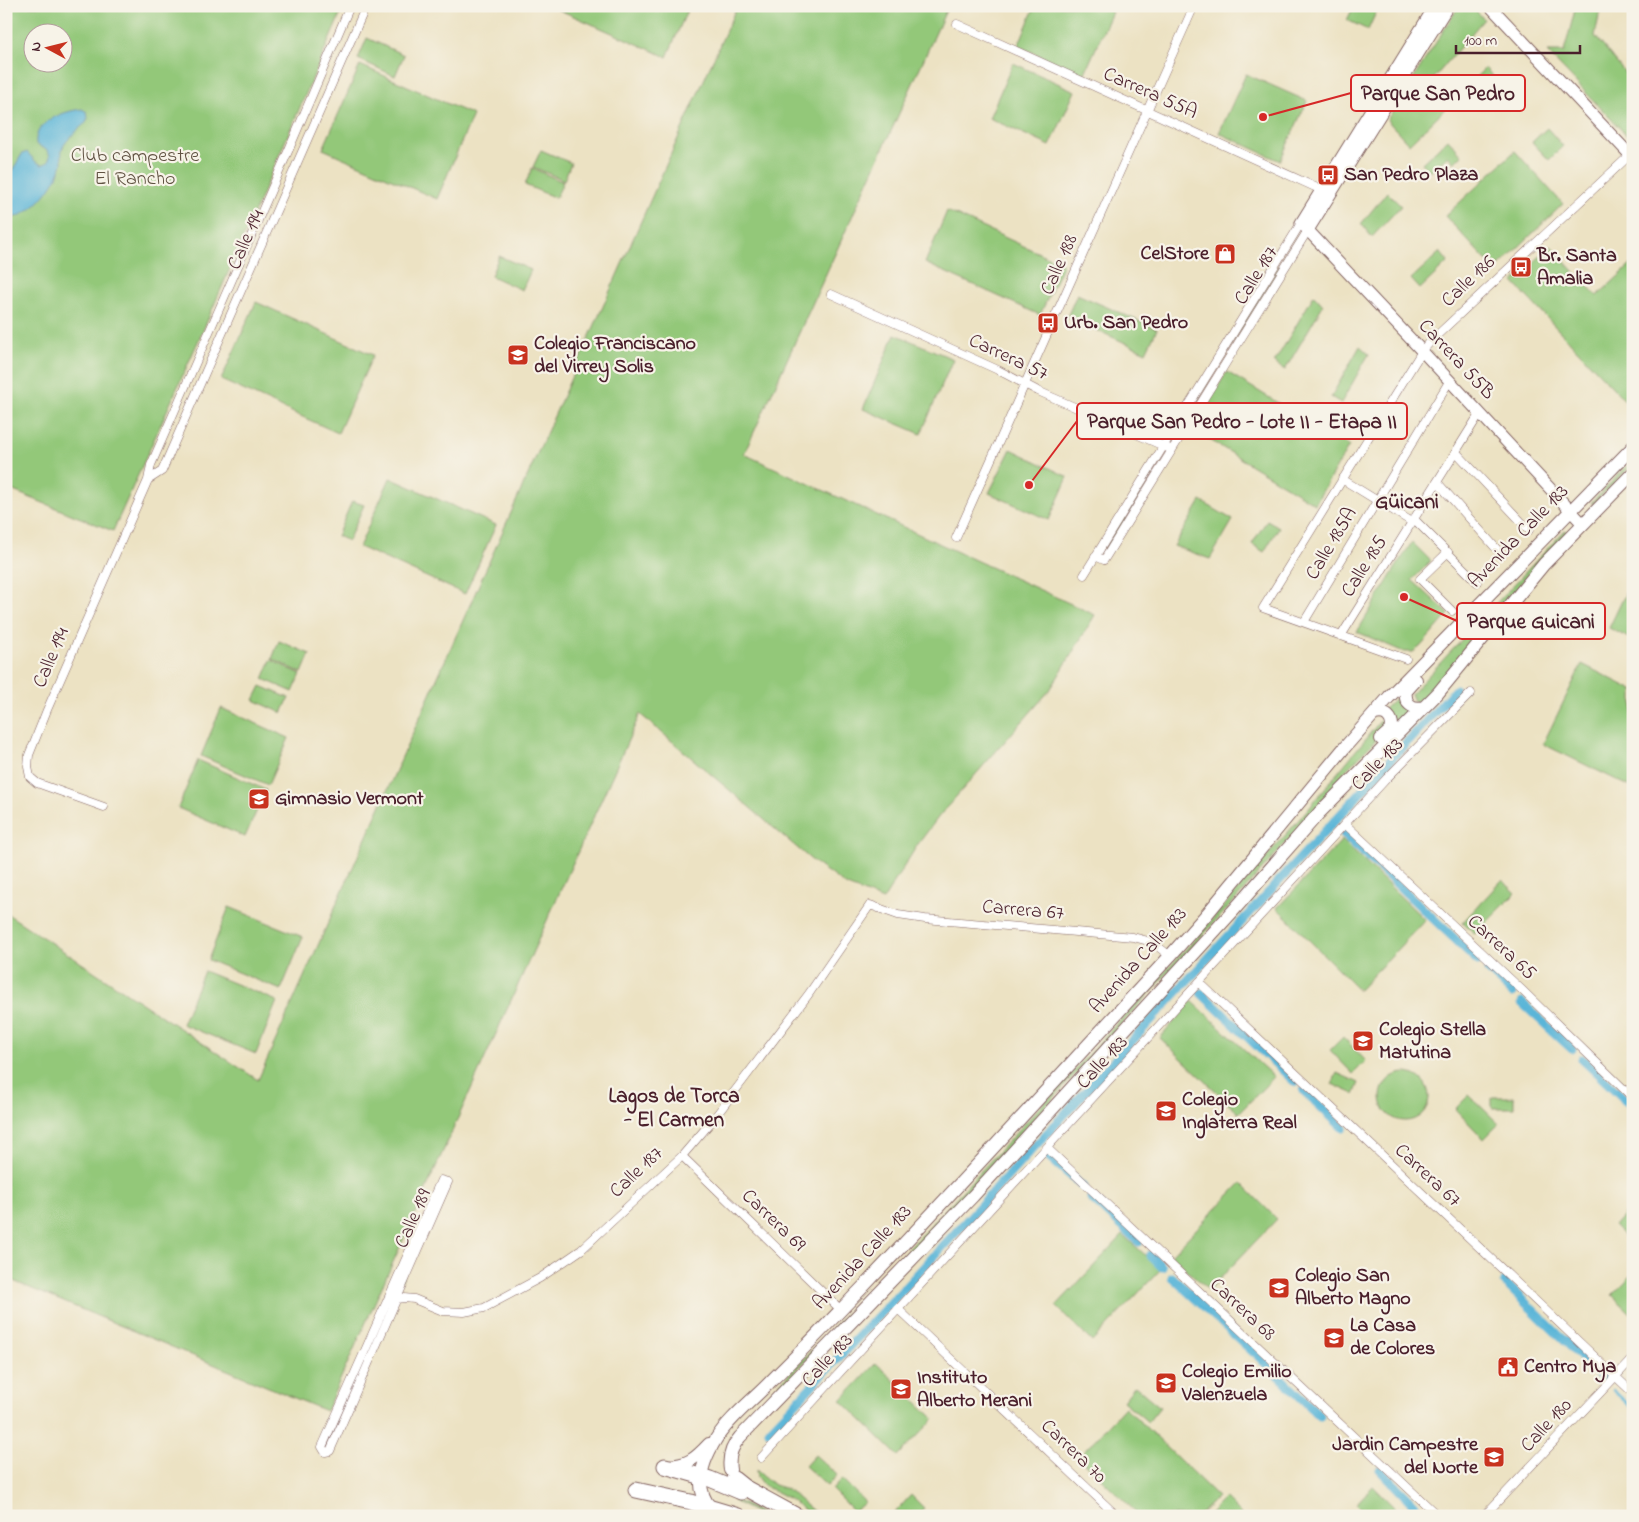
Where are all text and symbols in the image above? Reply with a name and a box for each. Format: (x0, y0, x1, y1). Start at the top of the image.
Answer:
north arrow (22, 22, 72, 72)
scale bar (1456, 22, 1580, 54)
text: 100 m (1464, 30, 1497, 52)
text: N (26, 41, 48, 53)
street label: Carrera 55A (1098, 60, 1202, 128)
callout: Parque San Pedro (1351, 75, 1525, 111)
text: Parque San Pedro (1361, 80, 1515, 110)
park label: Club campestre El Rancho (71, 142, 199, 194)
place label: San Pedro Plaza (1344, 161, 1479, 190)
bus stop icon: San Pedro Plaza (1316, 163, 1340, 187)
street label: Calle 194 (221, 205, 273, 275)
street label: Calle 188 (1034, 230, 1086, 300)
place label: CelStore (1141, 240, 1210, 269)
street label: Calle 187 (1228, 241, 1286, 311)
shop icon: CelStore (1213, 242, 1237, 266)
place label: Br. Santa Amalia (1536, 242, 1617, 294)
street label: Calle 186 (1435, 249, 1503, 315)
bus stop icon: Br. Santa Amalia (1509, 255, 1533, 279)
place label: Urb. San Pedro (1064, 309, 1188, 338)
bus stop icon: Urb. San Pedro (1036, 311, 1060, 335)
street label: Carrera 55B (1411, 313, 1501, 407)
street label: Carrera 57 (963, 327, 1053, 389)
place label: Colegio Franciscano del Virrey Solis (534, 330, 696, 383)
school or university icon: Colegio Franciscano del Virrey Solis (506, 343, 530, 367)
callout: Parque San Pedro - Lote II - Etapa II (1077, 403, 1407, 439)
text: Parque San Pedro - Lote II - Etapa II (1087, 408, 1397, 438)
street label: Avenida Calle 183 (1462, 478, 1576, 596)
district label: Güicani (1375, 488, 1439, 518)
street label: Calle 185A (1299, 502, 1365, 586)
street label: Calle 185 (1335, 531, 1395, 603)
callout: Parque Guicani (1457, 603, 1605, 639)
text: Parque Guicani (1467, 608, 1595, 638)
street label: Calle 194 (26, 623, 78, 693)
street label: Calle 183 (1345, 732, 1411, 798)
place label: Gimnasio Vermont (275, 785, 424, 814)
school or university icon: Gimnasio Vermont (247, 787, 271, 811)
street label: Carrera 67 (981, 893, 1065, 929)
street label: Avenida Calle 183 (1083, 901, 1195, 1021)
street label: Carrera 65 (1460, 908, 1542, 988)
place label: Colegio Stella Matutina (1379, 1016, 1486, 1068)
street label: Calle 183 (1070, 1029, 1136, 1097)
school or university icon: Colegio Stella Matutina (1351, 1029, 1375, 1053)
district label: Lagos de Torca - El Carmen (608, 1082, 740, 1136)
place label: Colegio Inglaterra Real (1182, 1086, 1297, 1139)
school or university icon: Colegio Inglaterra Real (1154, 1099, 1178, 1123)
street label: Carrera 67 (1387, 1137, 1467, 1215)
street label: Calle 187 (604, 1140, 670, 1206)
street label: Carrera 69 (734, 1183, 812, 1259)
street label: Calle 189 (388, 1185, 440, 1253)
street label: Avenida Calle 183 (806, 1199, 920, 1317)
place label: Colegio San Alberto Magno (1295, 1262, 1411, 1315)
street label: Carrera 68 (1202, 1272, 1282, 1348)
school or university icon: Colegio San Alberto Magno (1267, 1276, 1291, 1300)
place label: La Casa de Colores (1350, 1312, 1435, 1364)
school or university icon: La Casa de Colores (1322, 1326, 1346, 1350)
street label: Calle 183 (795, 1327, 861, 1395)
place label: Centro Mya (1524, 1353, 1616, 1383)
public building icon: Centro Mya (1496, 1355, 1520, 1379)
place label: Colegio Emilio Valenzuela (1181, 1358, 1292, 1410)
place label: Instituto Alberto Merani (917, 1364, 1032, 1416)
school or university icon: Colegio Emilio Valenzuela (1154, 1371, 1178, 1395)
school or university icon: Instituto Alberto Merani (889, 1377, 913, 1401)
street label: Calle 180 (1514, 1392, 1580, 1460)
street label: Carrera 70 (1033, 1413, 1113, 1491)
place label: Jardin Campestre del Norte (1332, 1431, 1479, 1483)
school or university icon: Jardin Campestre del Norte (1482, 1445, 1506, 1469)

